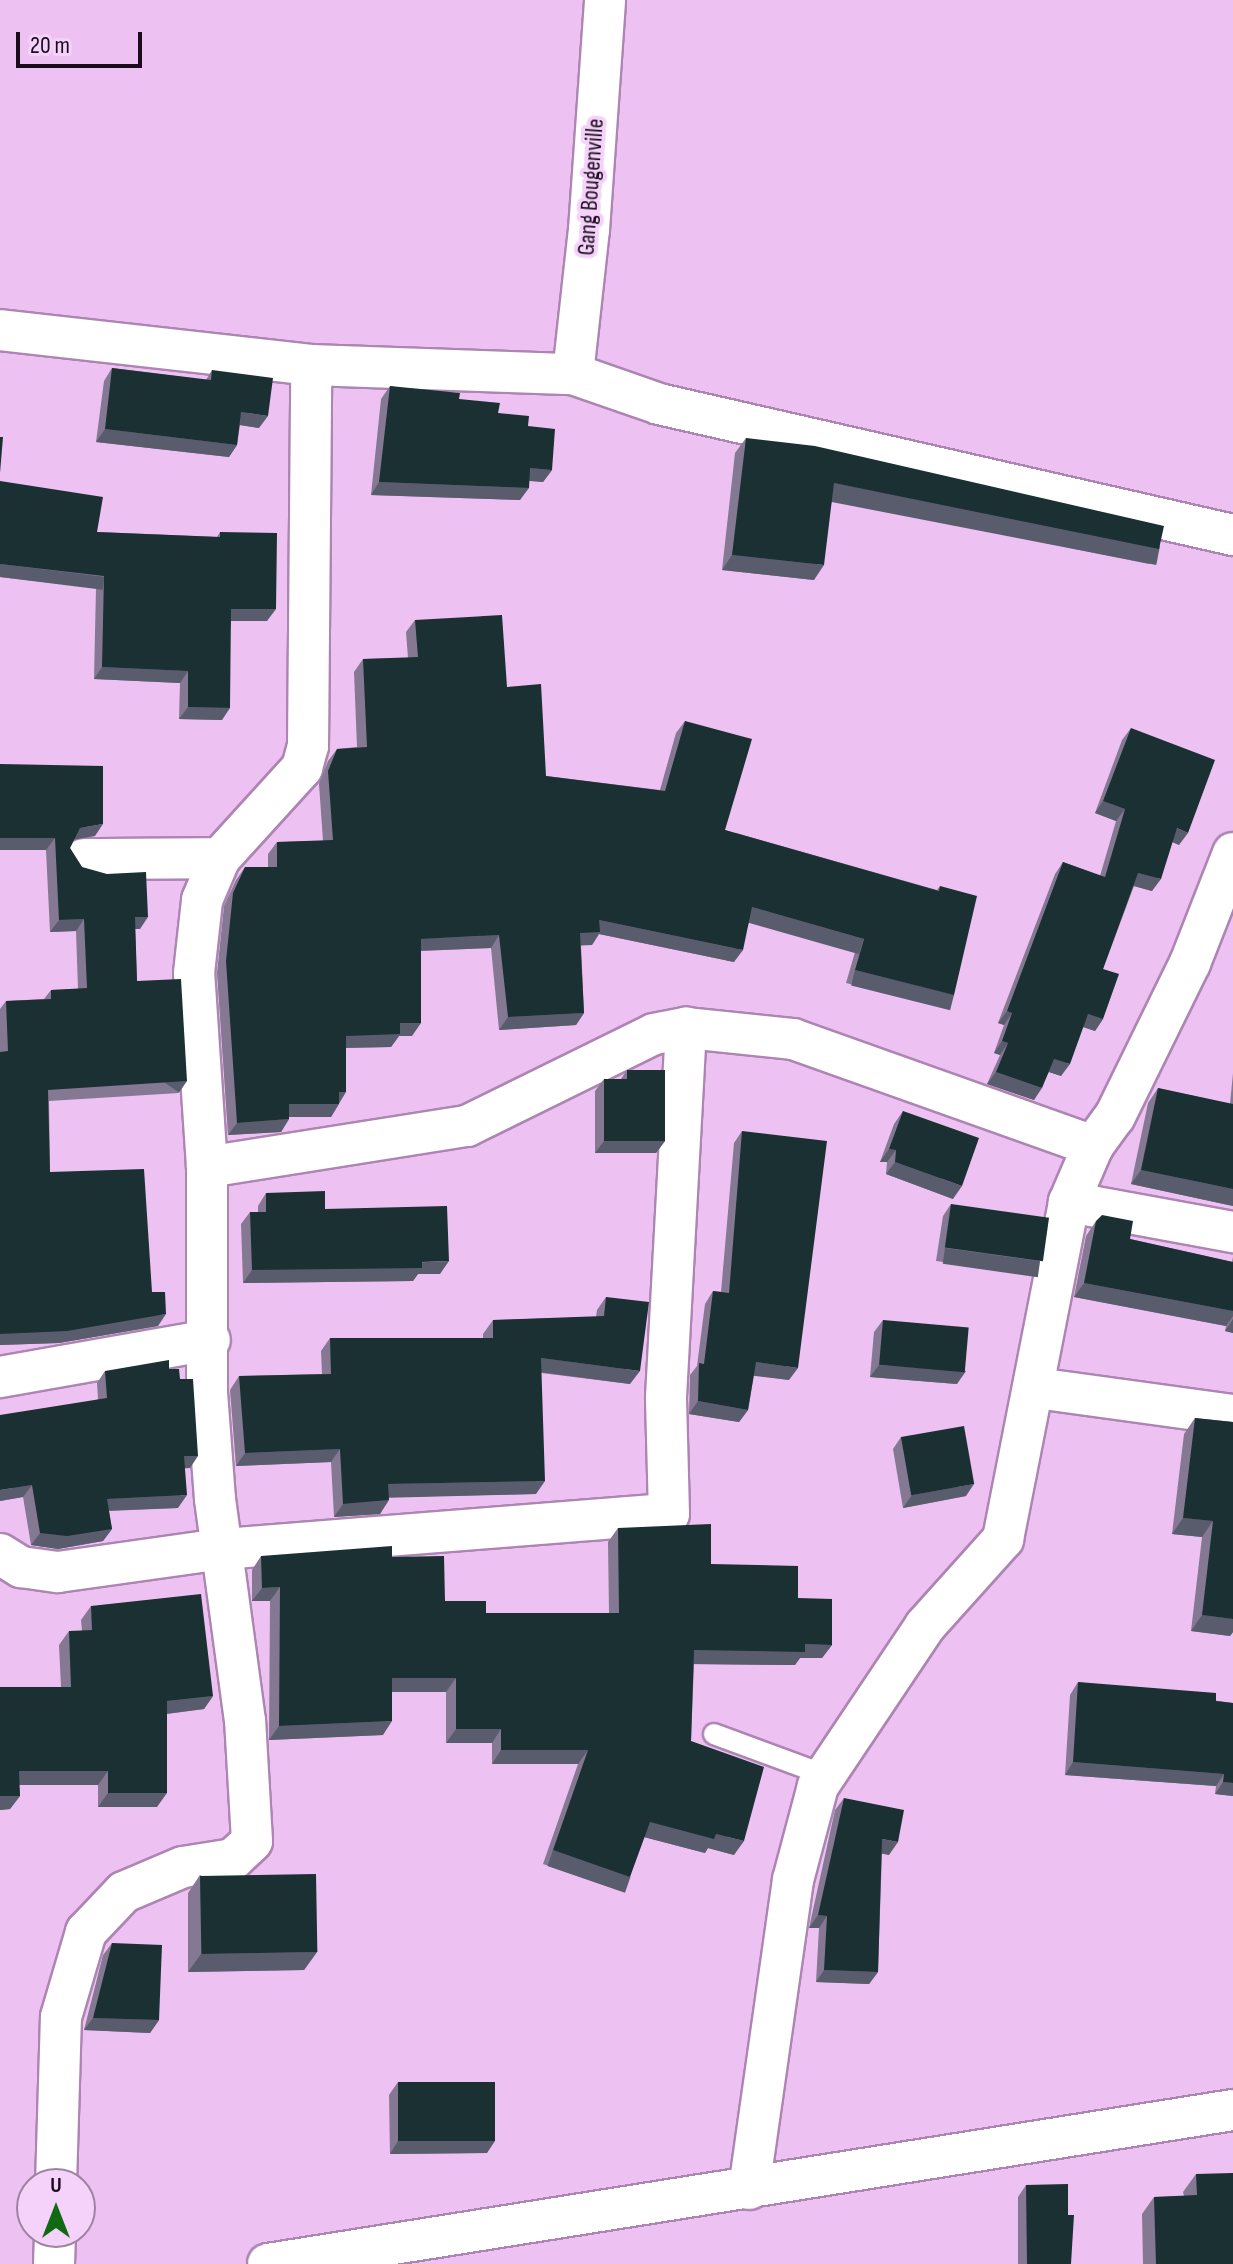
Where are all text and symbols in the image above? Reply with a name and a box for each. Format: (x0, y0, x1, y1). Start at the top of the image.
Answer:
scale bar (20, 16, 146, 66)
text: 20 m (30, 31, 70, 60)
street label: Gang Bougenville (572, 118, 610, 256)
north arrow (16, 2168, 96, 2248)
text: U (50, 2172, 62, 2199)

